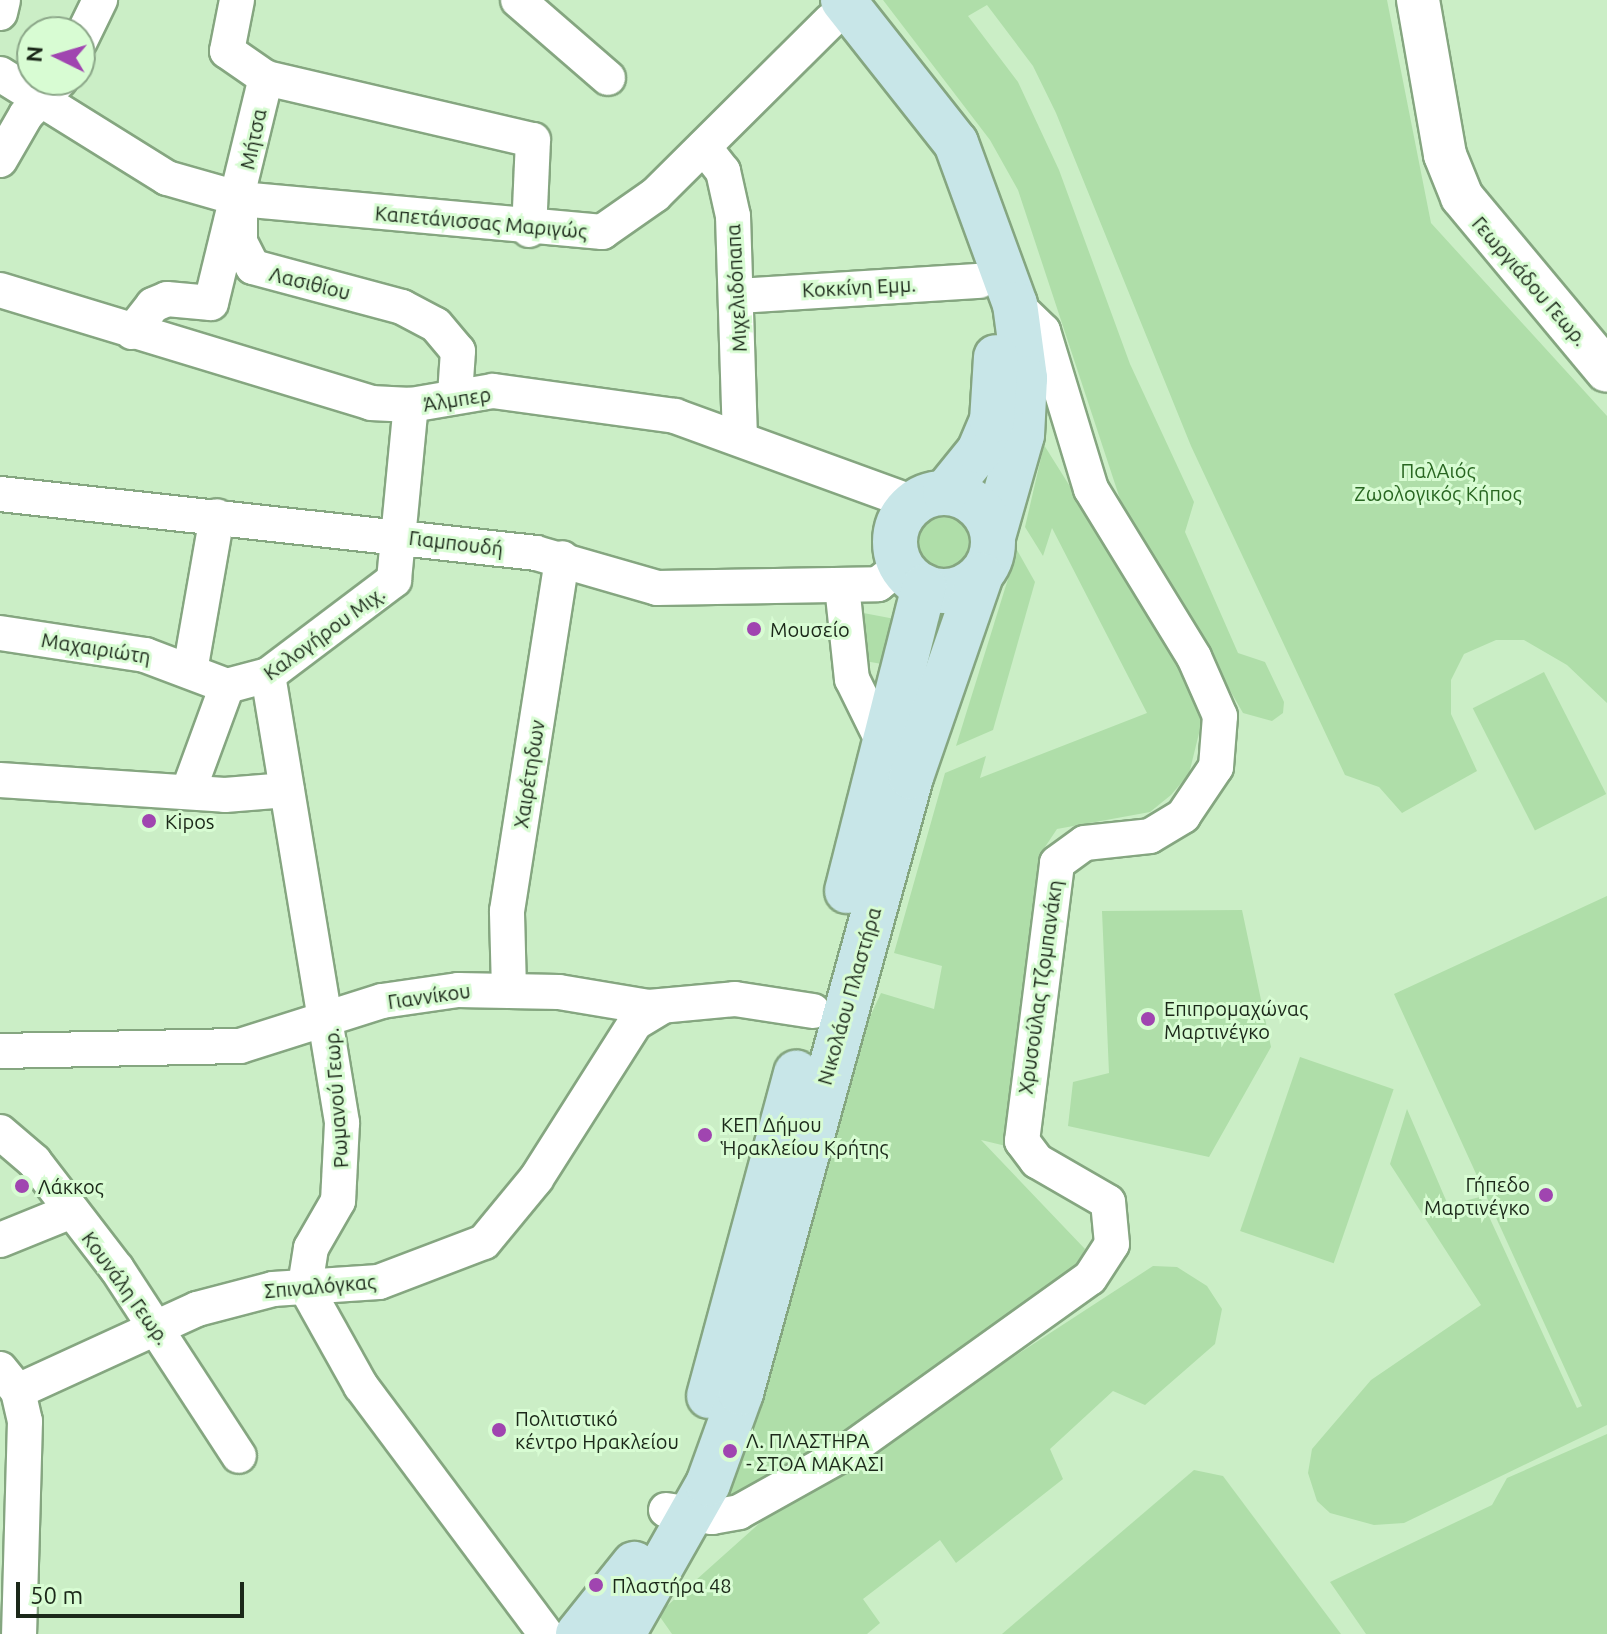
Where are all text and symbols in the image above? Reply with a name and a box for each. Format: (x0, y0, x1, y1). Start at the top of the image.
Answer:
north arrow (16, 16, 96, 96)
text: N (20, 45, 47, 63)
street label: Μήτσα (235, 106, 271, 172)
street label: Καπετάνισσας Μαριγώς (374, 201, 588, 243)
street label: Γεωργιάδου Γεωρ. (1467, 211, 1593, 351)
street label: Μιχελιδόπαπα (721, 223, 751, 353)
street label: Λασιθίου (267, 261, 353, 305)
street label: Κοκκίνη Εμμ. (801, 272, 917, 302)
street label: Άλμπερ (421, 382, 493, 416)
park label: ΠαλΑιός Ζωολογικός Κήπος (1354, 458, 1522, 505)
street label: Γιαμπουδή (408, 525, 504, 561)
street label: Καλογήρου Μιχ. (259, 581, 389, 685)
place label: Μουσείο (770, 617, 850, 641)
marker: Μουσείο (745, 620, 763, 638)
street label: Μαχαιριώτη (40, 628, 152, 668)
street label: Χαιρέτηδων (509, 718, 549, 830)
place label: Kipos (165, 809, 215, 833)
marker: Kipos (140, 812, 158, 830)
street label: Χρυσούλας Τζομπανάκη (1013, 878, 1067, 1096)
street label: Νικολάου Πλαστήρα (812, 904, 886, 1088)
street label: Γιαννίκου (386, 978, 472, 1014)
place label: Επιπρομαχώνας Μαρτινέγκο (1164, 996, 1308, 1043)
marker: Επιπρομαχώνας Μαρτινέγκο (1139, 1010, 1157, 1028)
street label: Ρωμανού Γεωρ. (319, 1027, 353, 1169)
place label: ΚΕΠ Δήμου Ἡρακλείου Κρήτης (721, 1112, 888, 1159)
marker: ΚΕΠ Δήμου Ἡρακλείου Κρήτης (696, 1126, 714, 1144)
place label: Γήπεδο Μαρτινέγκο (1424, 1172, 1530, 1219)
place label: Λάκκος (38, 1174, 104, 1198)
marker: Λάκκος (13, 1177, 31, 1195)
marker: Γήπεδο Μαρτινέγκο (1537, 1186, 1555, 1204)
street label: Κουνάλη Γεωρ. (77, 1227, 175, 1349)
street label: Σπιναλόγκας (263, 1269, 377, 1303)
place label: Πολιτιστικό κέντρο Ηρακλείου (515, 1406, 679, 1453)
marker: Πολιτιστικό κέντρο Ηρακλείου (490, 1421, 508, 1439)
place label: Λ. ΠΛΑΣΤΗΡΑ - ΣΤΟΑ ΜΑΚΑΣΙ (746, 1428, 884, 1475)
marker: Λ. ΠΛΑΣΤΗΡΑ - ΣΤΟΑ ΜΑΚΑΣΙ (721, 1442, 739, 1460)
scale bar (20, 1566, 248, 1616)
place label: Πλαστήρα 48 (612, 1573, 731, 1597)
marker: Πλαστήρα 48 (587, 1576, 605, 1594)
text: 50 m (30, 1582, 83, 1609)

